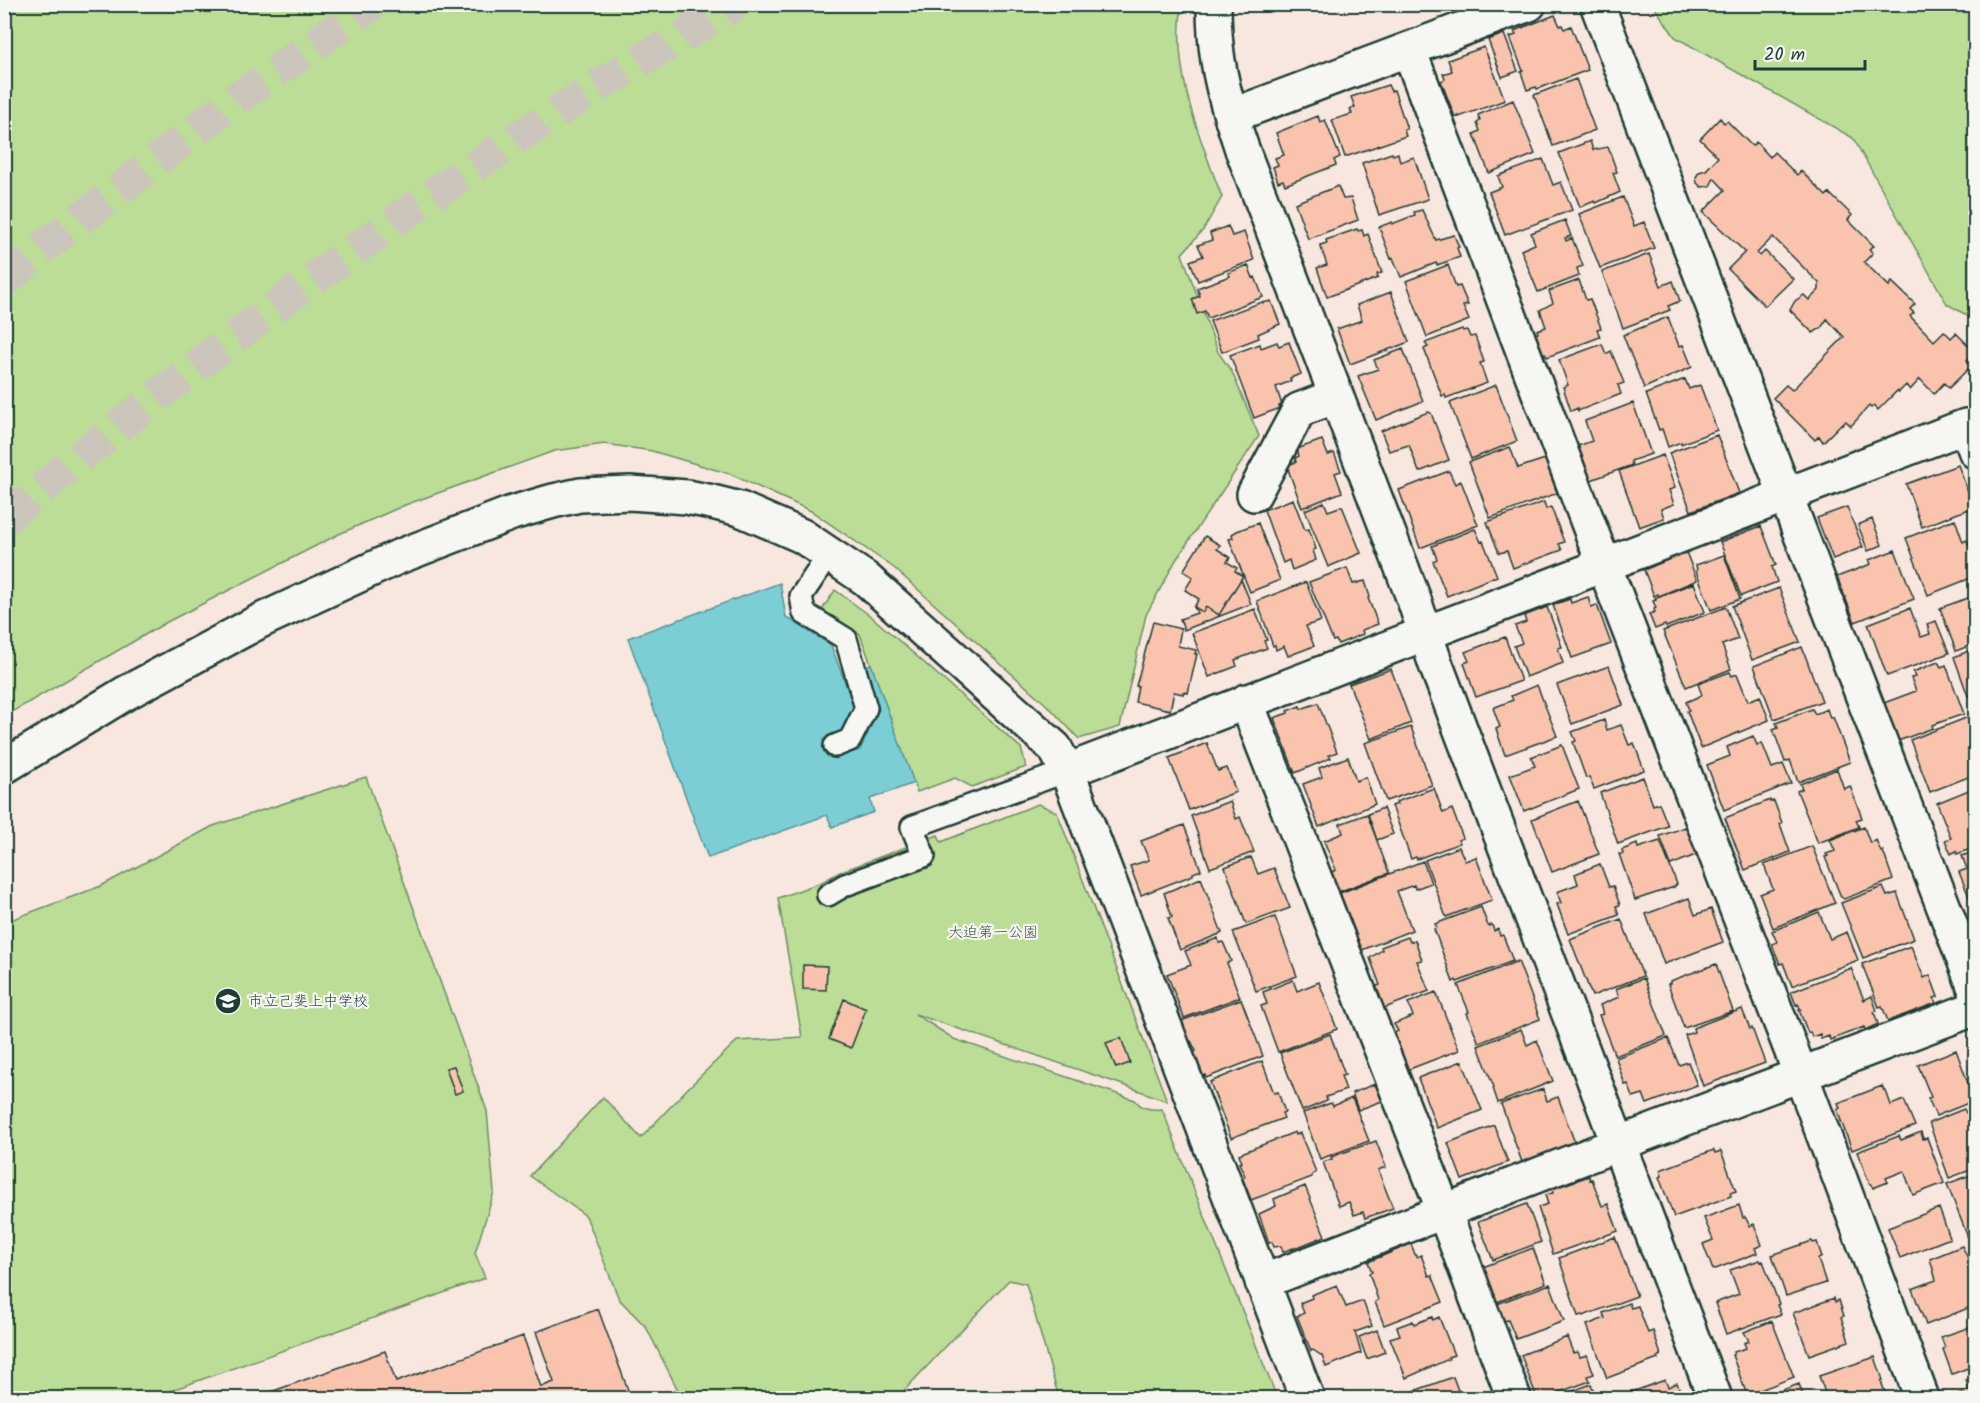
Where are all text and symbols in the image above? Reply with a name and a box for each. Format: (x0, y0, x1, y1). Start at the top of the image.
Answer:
scale bar (1755, 33, 1864, 71)
text: 20 m (1764, 41, 1805, 70)
park label: 大迫第一公園 (948, 921, 1038, 945)
school or university icon: 市立己斐上中学校 (213, 986, 243, 1016)
place label: 市立己斐上中学校 (248, 990, 368, 1014)

